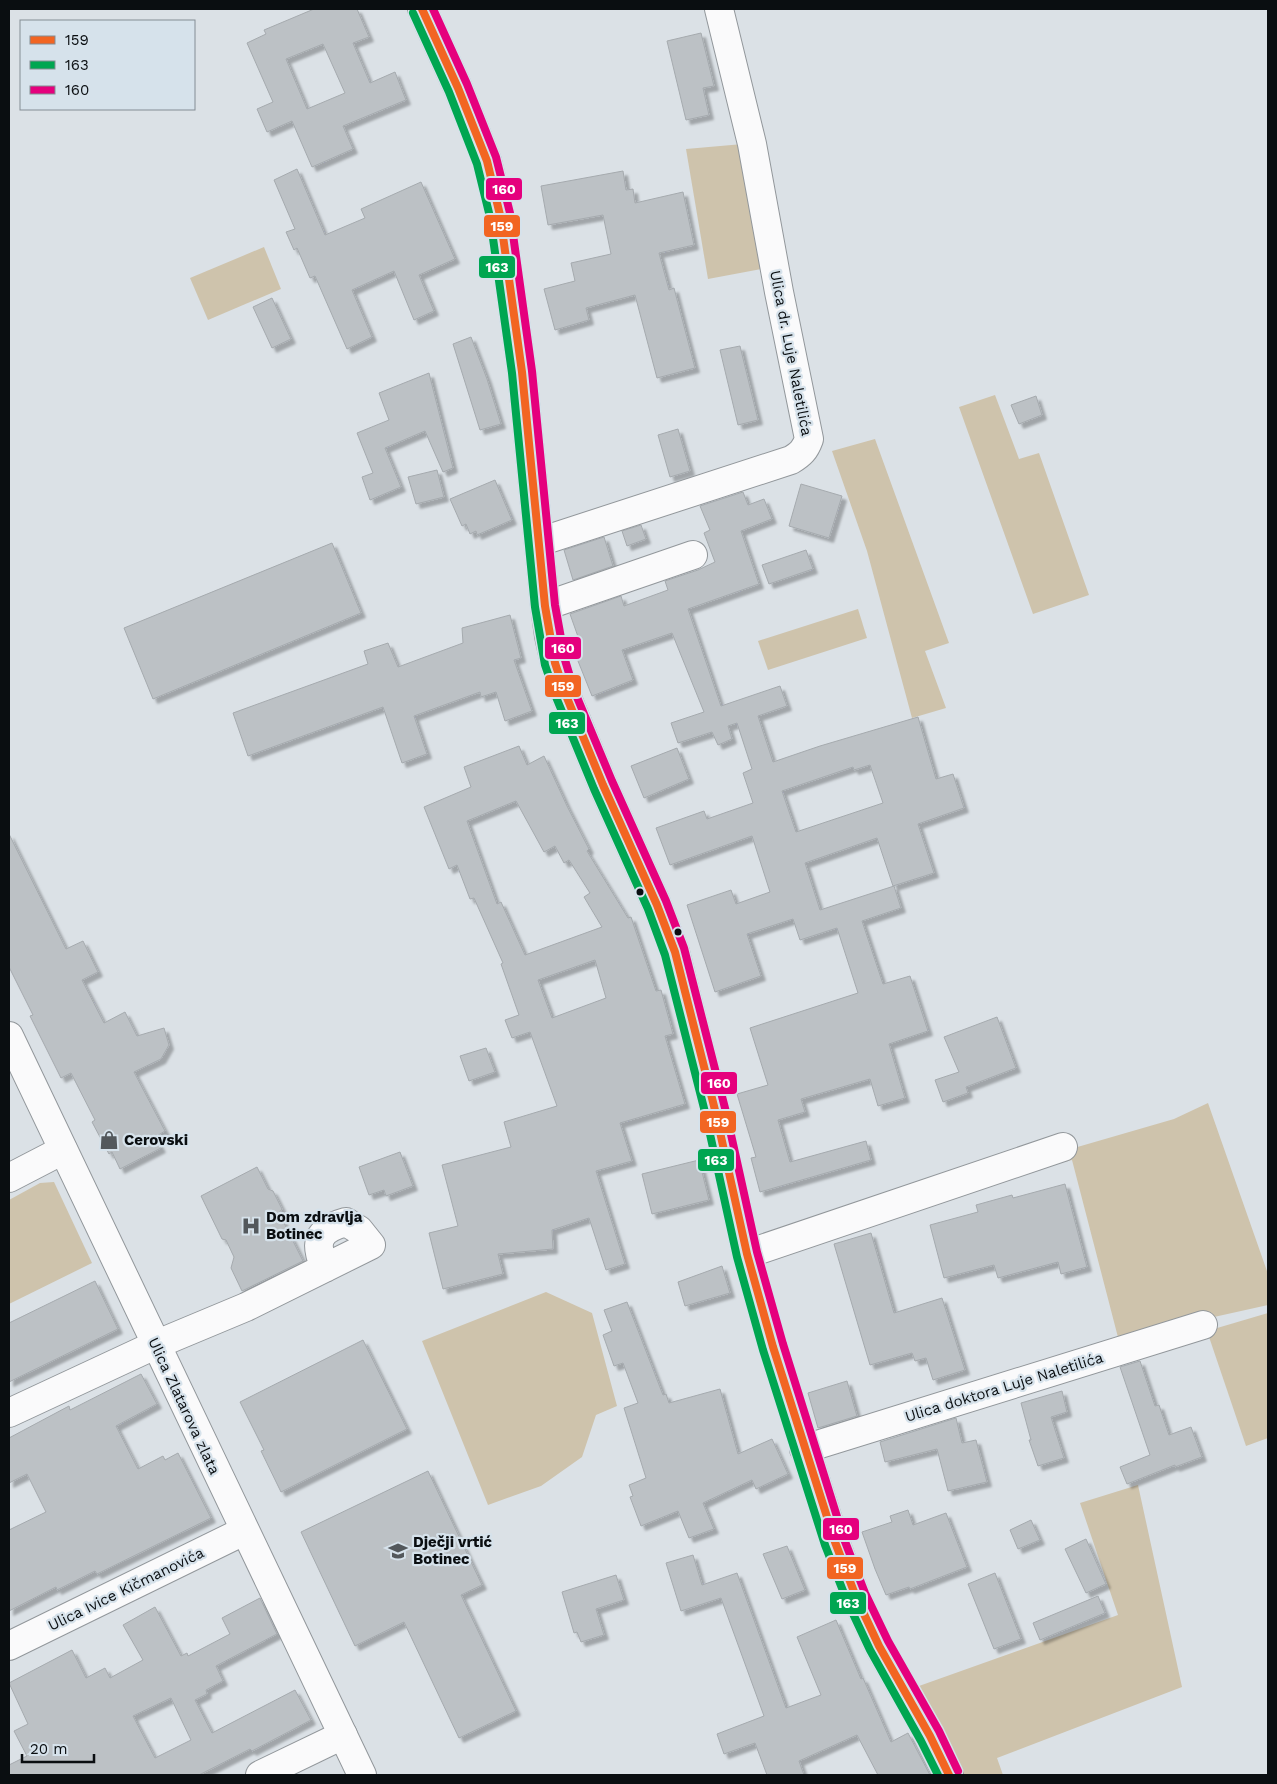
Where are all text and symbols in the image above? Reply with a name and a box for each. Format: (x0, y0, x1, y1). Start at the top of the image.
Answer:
legend (20, 20, 195, 110)
text: 159 (65, 31, 89, 49)
text: 163 (65, 56, 89, 74)
text: 160 (65, 81, 89, 99)
line badge: 160 (485, 177, 523, 201)
text: 160 (492, 181, 516, 197)
line badge: 159 (483, 214, 521, 238)
text: 159 (491, 218, 513, 234)
line badge: 163 (478, 255, 516, 279)
text: 163 (486, 259, 508, 275)
street label: Ulica dr. Luje Naletilića (766, 269, 816, 438)
line badge: 160 (544, 636, 582, 660)
text: 160 (551, 640, 575, 656)
line badge: 159 (544, 674, 582, 698)
text: 159 (552, 678, 574, 694)
line badge: 163 (548, 711, 586, 735)
text: 163 (556, 715, 578, 731)
unlabelled marker (635, 887, 645, 897)
unlabelled marker (673, 927, 683, 937)
line badge: 160 (700, 1071, 738, 1095)
text: 160 (707, 1075, 731, 1091)
line badge: 159 (699, 1110, 737, 1134)
text: 159 (707, 1114, 729, 1130)
shop icon: Cerovski (98, 1129, 120, 1151)
place label: Cerovski (124, 1131, 188, 1149)
line badge: 163 (697, 1148, 735, 1172)
text: 163 (705, 1152, 727, 1168)
place label: Dom zdravlja Botinec (266, 1208, 363, 1243)
hospital icon: Dom zdravlja Botinec (240, 1215, 262, 1237)
street label: Ulica Zlatarova zlata (144, 1335, 224, 1478)
street label: Ulica doktora Luje Naletilića (903, 1348, 1106, 1426)
line badge: 160 (822, 1517, 860, 1541)
text: 160 (829, 1521, 853, 1537)
place label: Dječji vrtić Botinec (413, 1533, 493, 1568)
school or university icon: Dječji vrtić Botinec (387, 1540, 409, 1562)
street label: Ulica Ivice Kičmanovića (45, 1543, 207, 1635)
line badge: 159 (826, 1556, 864, 1580)
text: 159 (834, 1560, 856, 1576)
line badge: 163 (829, 1591, 867, 1615)
text: 163 (837, 1595, 859, 1611)
scale bar (22, 1732, 95, 1764)
text: 20 m (30, 1740, 68, 1758)

